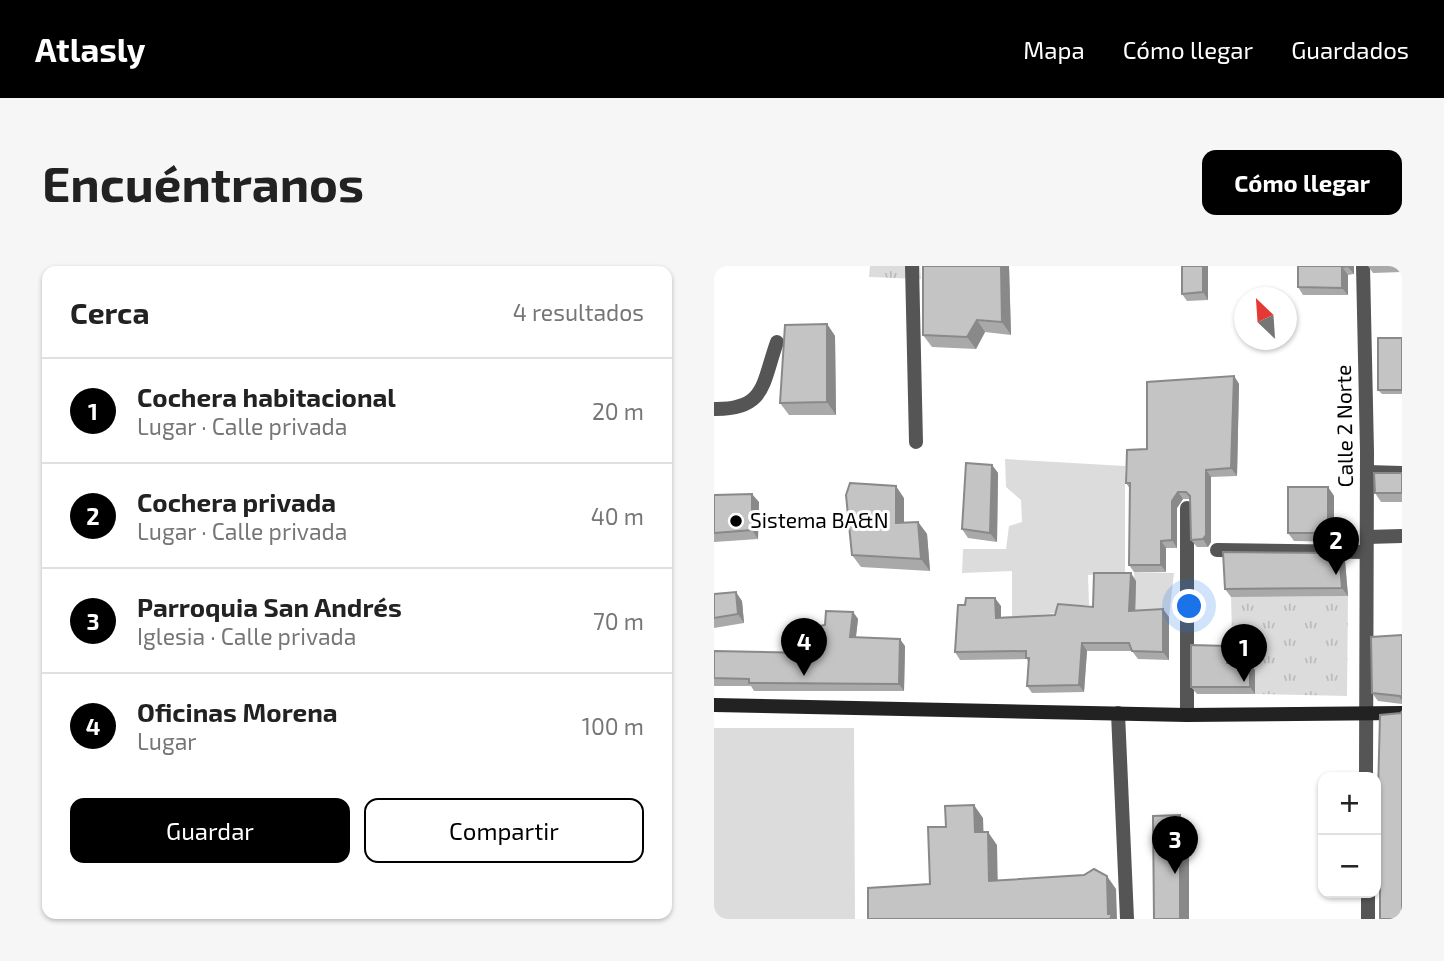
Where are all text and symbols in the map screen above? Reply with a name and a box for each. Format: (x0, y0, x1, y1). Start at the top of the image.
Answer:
text: Atlasly (35, 29, 145, 69)
text: Mapa (1023, 35, 1085, 64)
text: Cómo llegar (1123, 35, 1253, 64)
text: Guardados (1291, 35, 1409, 64)
button: Cómo llegar (1202, 150, 1402, 215)
text: Encuéntranos (42, 153, 364, 212)
north arrow (1234, 287, 1297, 350)
text: Cerca (70, 294, 150, 330)
text: 4 resultados (513, 298, 644, 326)
street label: Calle 2 Norte (1330, 364, 1357, 488)
text: Cochera habitacional (137, 381, 396, 412)
text: 1 (88, 397, 98, 425)
text: 20 m (592, 397, 644, 425)
text: Lugar · Calle privada (137, 412, 347, 440)
text: Cochera privada (137, 486, 336, 517)
text: 2 (86, 502, 100, 530)
text: 40 m (591, 502, 644, 530)
place label: Sistema BA&N (750, 507, 889, 532)
marker: Sistema BA&N (728, 513, 744, 529)
text: Lugar · Calle privada (137, 517, 347, 545)
pin: 2 (1313, 517, 1359, 575)
your location (1172, 589, 1206, 623)
text: Parroquia San Andrés (137, 591, 402, 622)
text: 3 (86, 607, 100, 635)
text: 70 m (593, 607, 644, 635)
pin: 4 (781, 618, 827, 676)
text: Iglesia · Calle privada (137, 622, 356, 650)
pin: 1 (1221, 624, 1267, 682)
text: Oficinas Morena (137, 696, 338, 727)
text: 4 (86, 712, 100, 740)
text: 100 m (582, 712, 644, 740)
text: Lugar (137, 727, 197, 755)
map controls (1318, 772, 1381, 898)
button: + (1318, 772, 1381, 835)
button: Guardar (70, 798, 350, 863)
button: Compartir (364, 798, 644, 863)
pin: 3 (1152, 816, 1198, 874)
button: − (1318, 835, 1381, 898)

